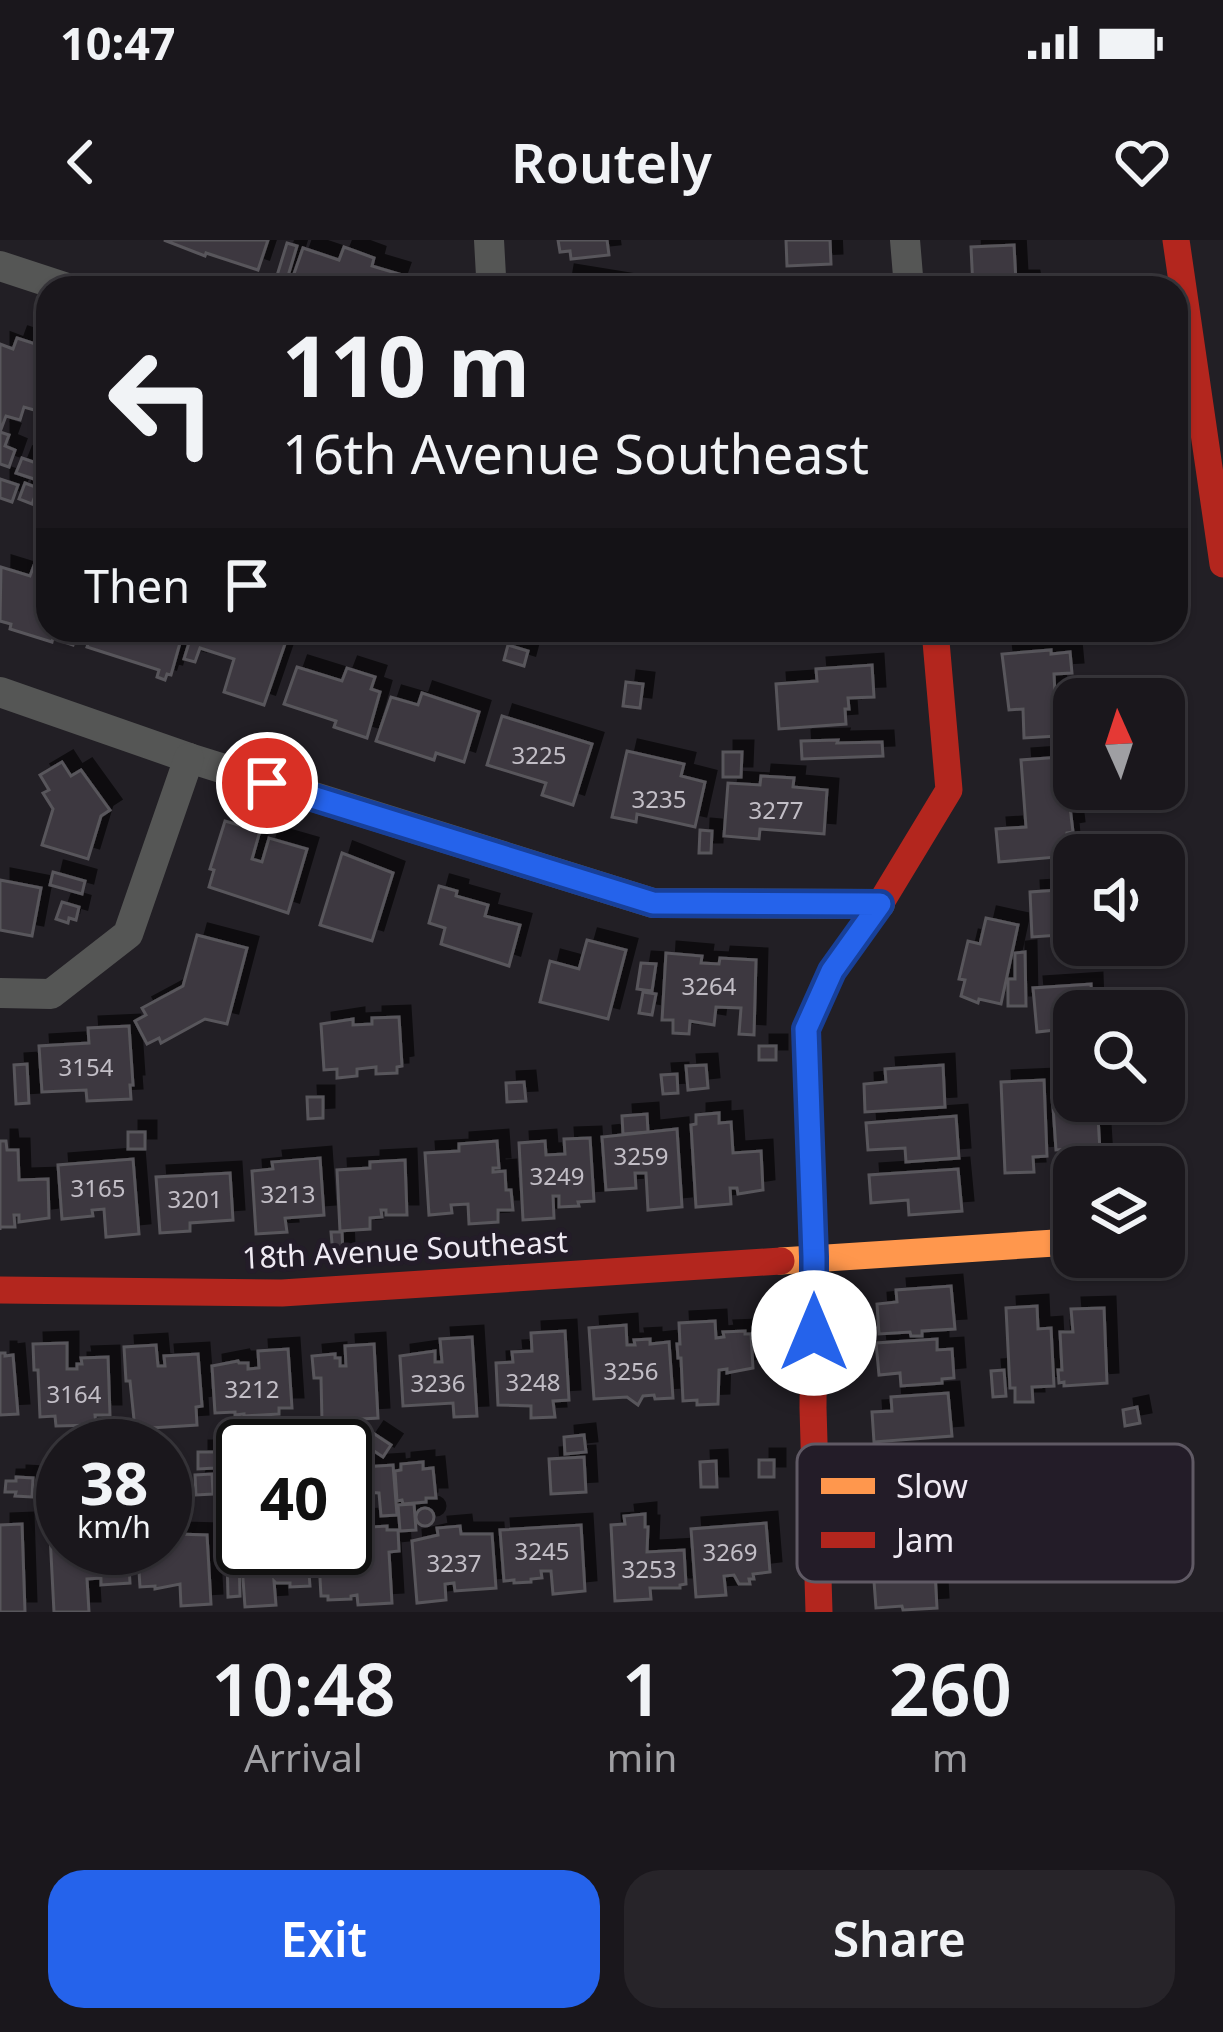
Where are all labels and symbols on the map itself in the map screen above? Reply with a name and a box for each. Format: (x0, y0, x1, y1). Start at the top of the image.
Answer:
north arrow (1053, 678, 1185, 810)
pin (216, 732, 318, 834)
house number: 3225 (512, 738, 566, 771)
house number: 3235 (632, 782, 686, 815)
house number: 3277 (749, 793, 803, 826)
house number: 3264 (682, 969, 737, 1002)
house number: 3154 (59, 1050, 114, 1083)
house number: 3259 (614, 1139, 668, 1172)
house number: 3249 (530, 1159, 584, 1192)
house number: 3165 (71, 1171, 125, 1204)
house number: 3213 (261, 1177, 315, 1210)
house number: 3201 (168, 1182, 222, 1215)
street label: 18th Avenue Southeast (241, 1220, 569, 1278)
position arrow (751, 1270, 877, 1396)
house number: 3256 (604, 1354, 658, 1387)
house number: 3248 (506, 1365, 560, 1398)
house number: 3236 (411, 1366, 465, 1399)
house number: 3212 (225, 1372, 279, 1405)
house number: 3164 (47, 1377, 102, 1410)
speed limit sign: 40 (216, 1419, 372, 1575)
legend (797, 1444, 1193, 1582)
text: Slow (896, 1463, 968, 1508)
text: Jam (893, 1517, 954, 1562)
house number: 3245 (515, 1534, 569, 1567)
house number: 3269 (703, 1535, 757, 1568)
house number: 3237 (427, 1546, 481, 1579)
house number: 3253 (622, 1552, 676, 1585)

